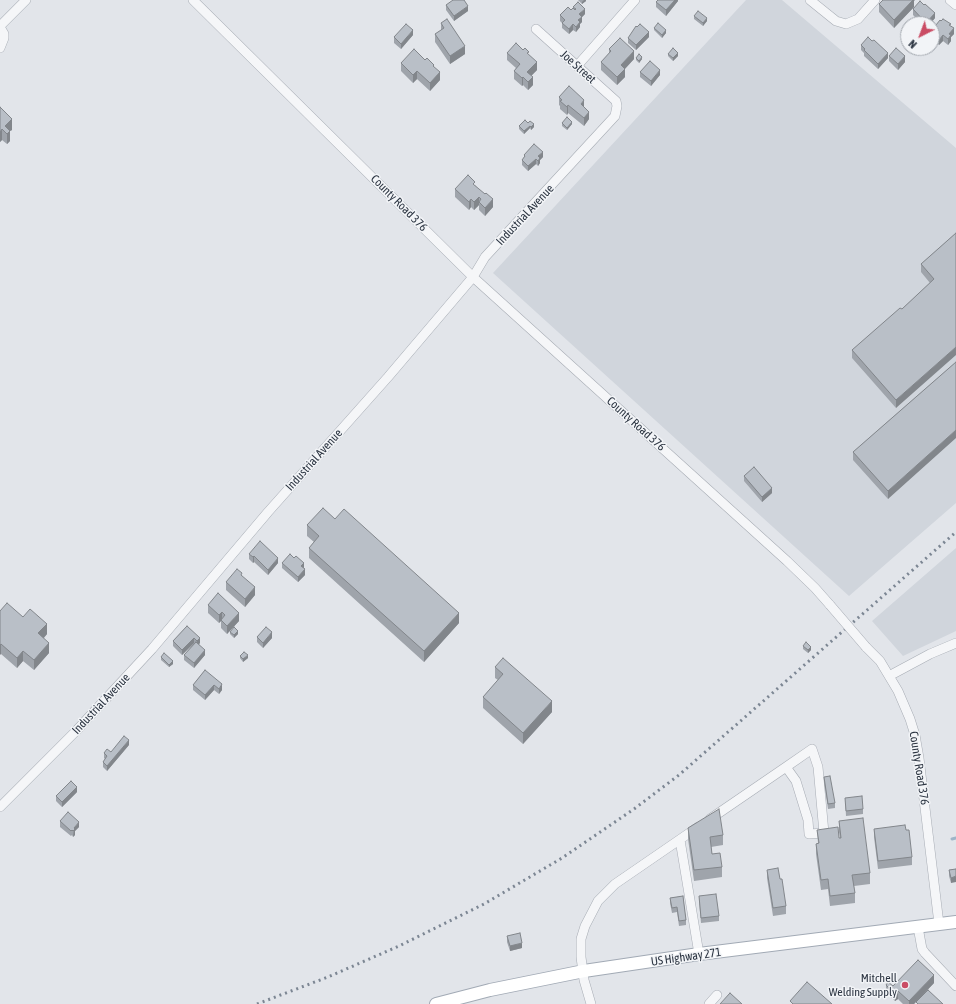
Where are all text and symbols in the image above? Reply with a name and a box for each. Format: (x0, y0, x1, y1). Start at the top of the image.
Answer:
north arrow (900, 16, 940, 56)
text: N (906, 38, 919, 51)
street label: Joe Street (557, 47, 599, 87)
street label: County Road 376 (368, 172, 430, 234)
street label: Industrial Avenue (493, 182, 557, 248)
street label: County Road 376 (604, 394, 668, 454)
street label: Industrial Avenue (283, 426, 345, 494)
street label: Industrial Avenue (69, 671, 133, 737)
street label: County Road 376 (906, 730, 932, 806)
street label: US Highway 271 (650, 945, 722, 969)
place label: Mitchell Welding Supply (829, 971, 897, 999)
marker: Mitchell Welding Supply (900, 980, 910, 990)

